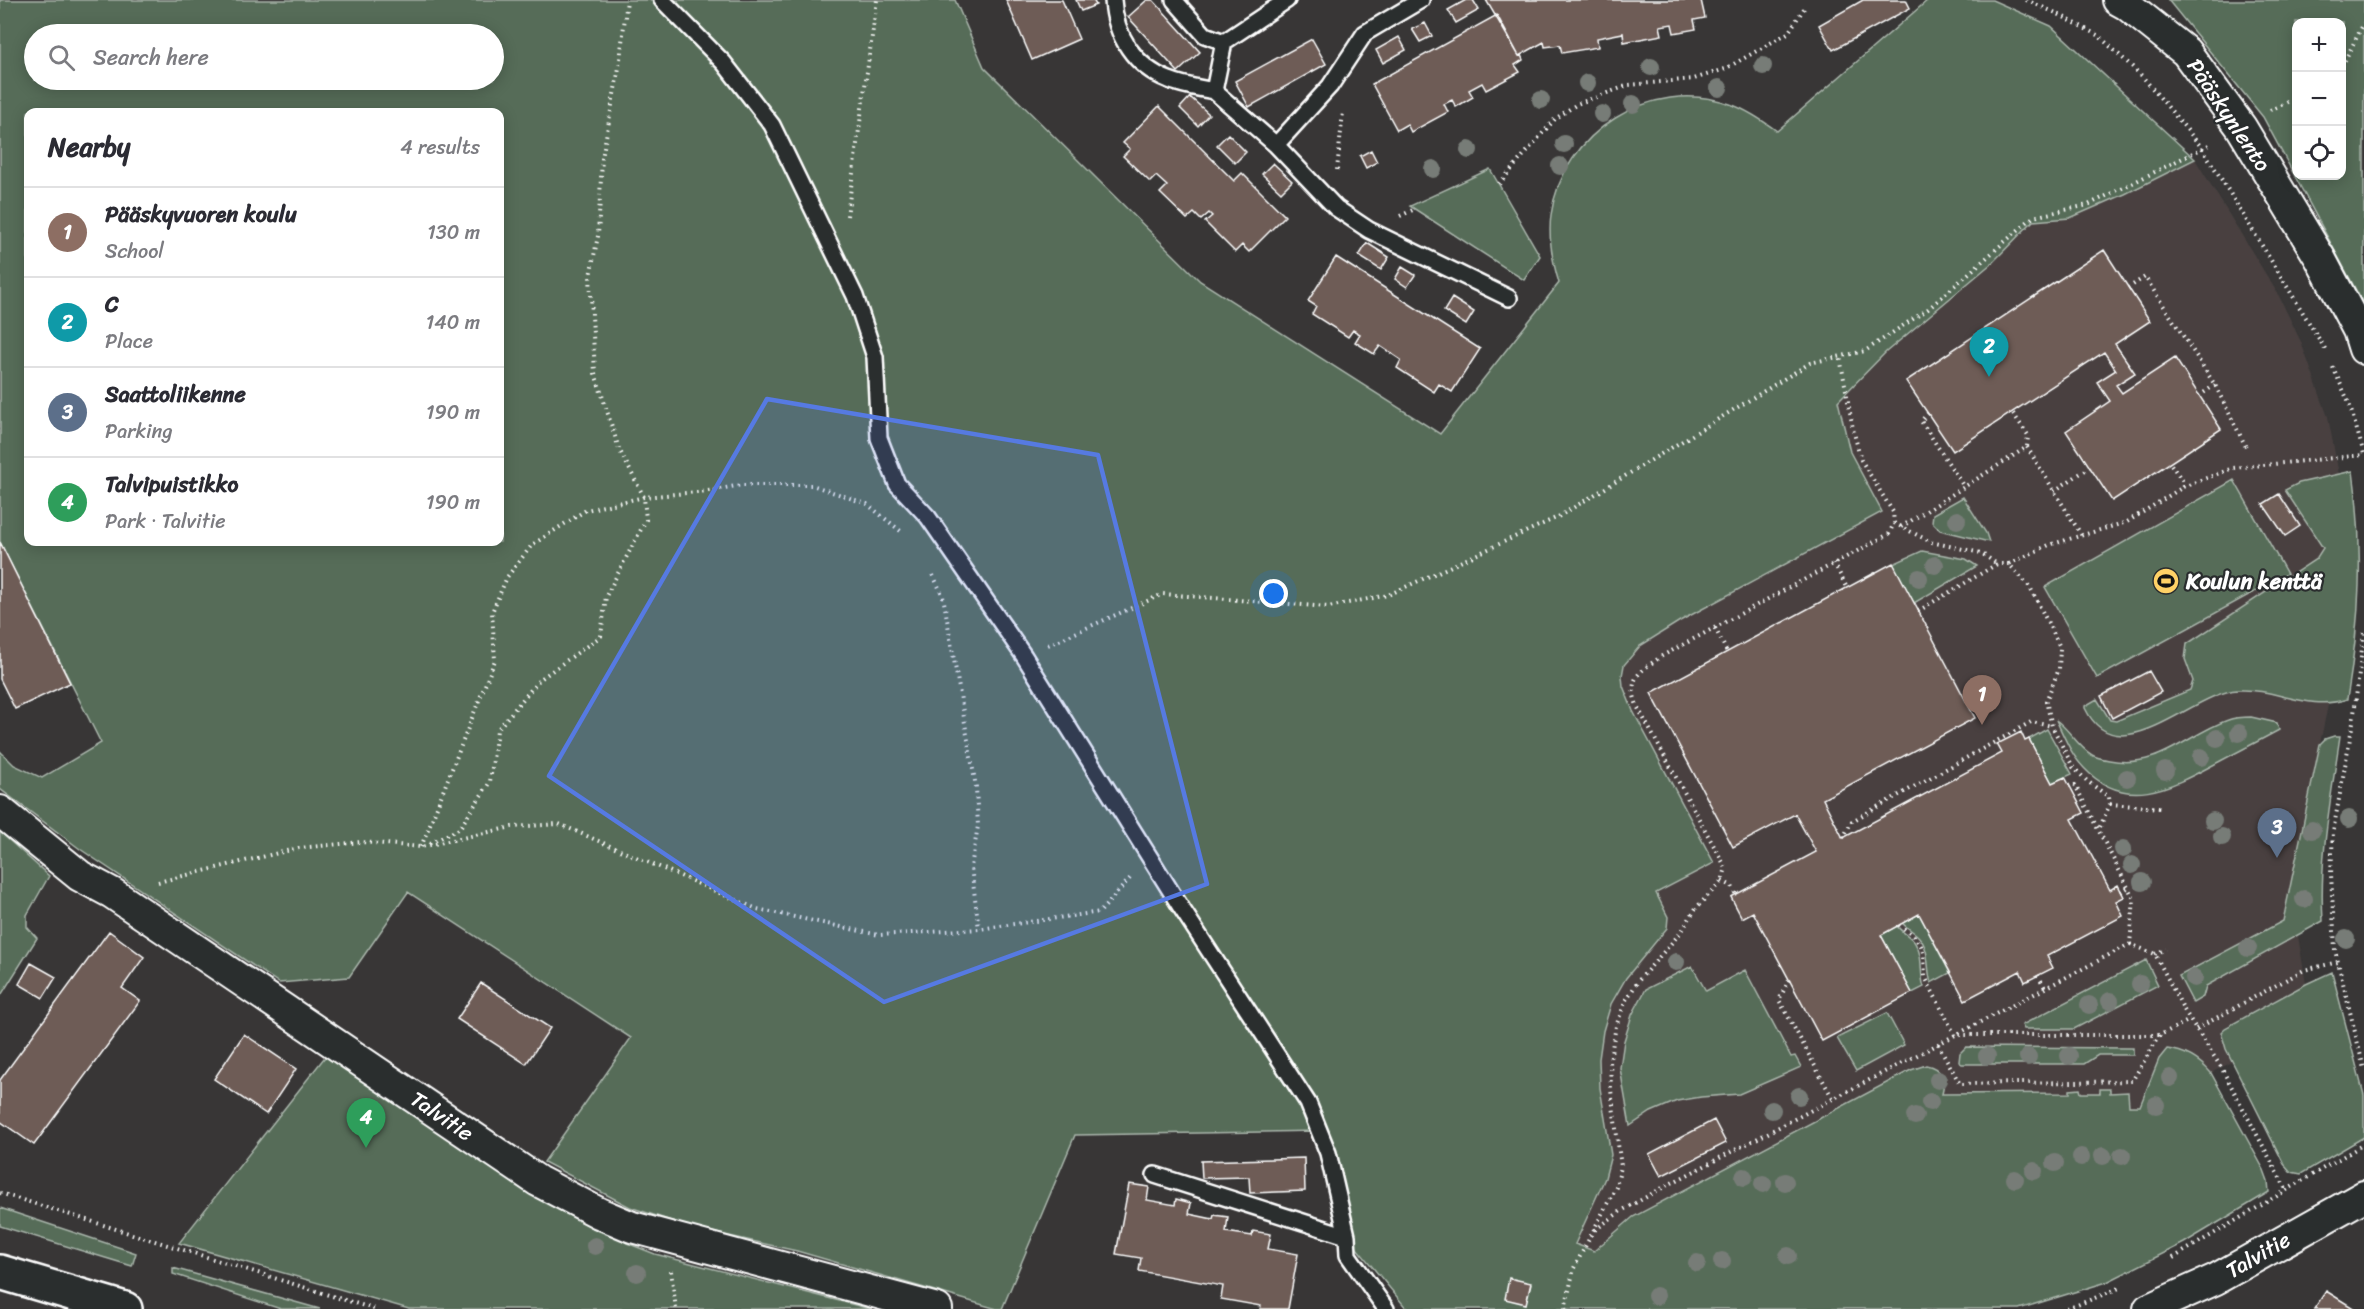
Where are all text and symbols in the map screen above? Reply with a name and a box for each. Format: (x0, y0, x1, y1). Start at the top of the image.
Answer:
map controls (2292, 18, 2346, 180)
button: + (2292, 18, 2346, 72)
search box (24, 24, 504, 90)
text: Search here (93, 38, 209, 77)
icon: search (45, 41, 78, 74)
street label: Pääskynlento (2176, 50, 2282, 180)
button: − (2292, 72, 2346, 126)
text: Nearby (48, 124, 130, 170)
button: locate (2292, 126, 2346, 180)
text: 4 results (400, 130, 480, 165)
text: Pääskyvuoren koulu (105, 195, 297, 234)
text: 1 (63, 215, 72, 250)
text: 130 m (427, 215, 480, 250)
text: School (105, 234, 164, 269)
text: C (105, 285, 119, 324)
text: 2 (62, 305, 73, 340)
text: 140 m (426, 305, 480, 340)
text: Place (105, 324, 153, 359)
pin: 2 (1970, 328, 2008, 377)
text: Saattoliikenne (105, 375, 246, 414)
text: 3 (62, 395, 73, 430)
text: 190 m (426, 395, 480, 430)
text: Parking (105, 414, 172, 449)
text: Talvipuistikko (105, 465, 238, 504)
text: 4 (61, 485, 74, 520)
text: 190 m (426, 485, 480, 520)
text: Park · Talvitie (105, 504, 226, 539)
place label: Koulun kenttä (2185, 562, 2324, 601)
sports icon: Koulun kenttä (2151, 566, 2181, 596)
your location (1259, 579, 1288, 608)
pin: 1 (1962, 676, 2002, 725)
pin: 3 (2258, 808, 2296, 858)
street label: Talvitie (402, 1080, 482, 1152)
pin: 4 (346, 1098, 386, 1148)
street label: Talvitie (2218, 1221, 2298, 1289)

